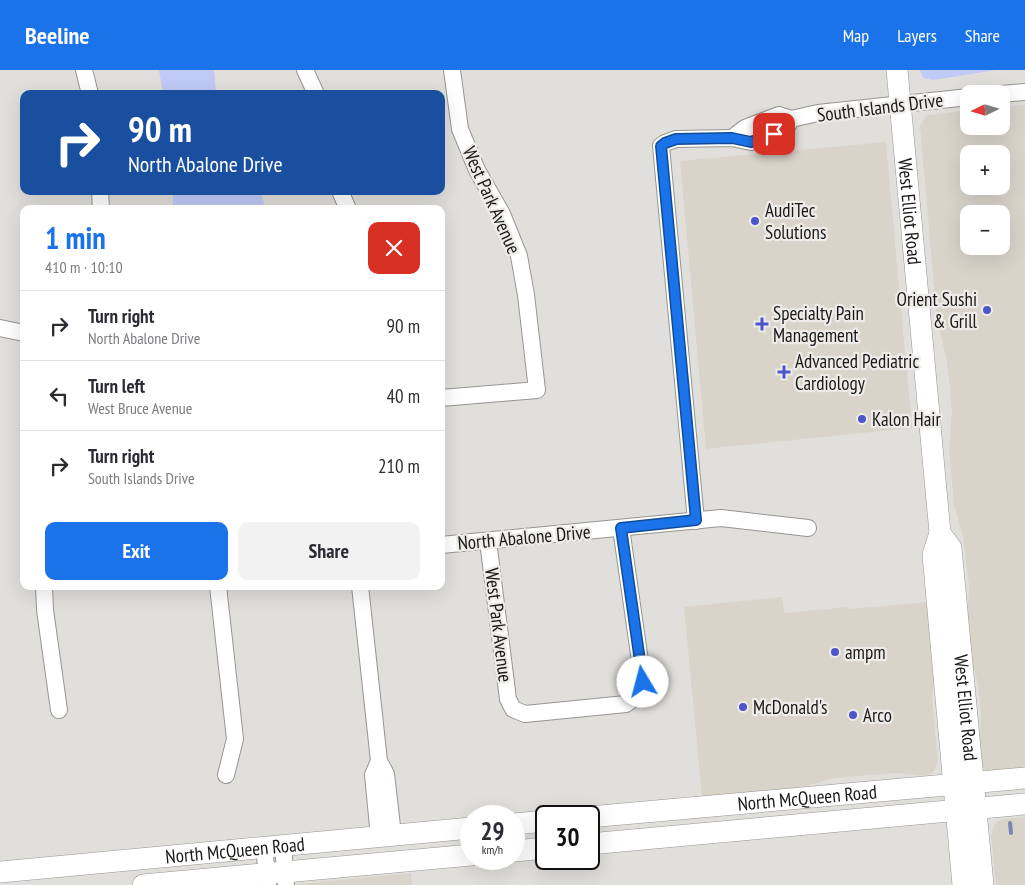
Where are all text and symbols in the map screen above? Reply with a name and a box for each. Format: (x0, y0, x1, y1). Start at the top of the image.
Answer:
text: Beeline (25, 20, 90, 51)
text: Map (843, 24, 869, 47)
text: Layers (897, 24, 937, 47)
text: Share (965, 24, 1000, 47)
north arrow (960, 85, 1010, 135)
map controls (960, 85, 1010, 255)
street label: South Islands Drive (816, 87, 944, 127)
text: 90 m (128, 106, 192, 152)
icon: right (45, 110, 110, 175)
pin (753, 113, 795, 155)
icon: arrive (760, 120, 788, 148)
street label: West Park Avenue (458, 143, 526, 258)
button: + (960, 145, 1010, 195)
text: North Abalone Drive (128, 150, 282, 178)
street label: West Elliot Road (893, 157, 927, 266)
place label: AudiTec Solutions (765, 198, 826, 244)
button: − (960, 205, 1010, 255)
marker: AudiTec Solutions (749, 215, 761, 227)
text: 1 min (45, 218, 106, 257)
button: close (368, 222, 420, 274)
text: 410 m · 10:10 (45, 257, 123, 277)
place label: Orient Sushi & Grill (897, 287, 978, 333)
place label: Specialty Pain Management (773, 301, 864, 347)
text: Turn right (88, 304, 154, 328)
marker: Orient Sushi & Grill (981, 304, 993, 316)
icon: right (45, 312, 73, 340)
text: 90 m (387, 314, 420, 338)
marker: Specialty Pain Management (755, 317, 769, 331)
text: North Abalone Drive (88, 328, 200, 348)
place label: Advanced Pediatric Cardiology (795, 349, 919, 395)
marker: Advanced Pediatric Cardiology (777, 365, 791, 379)
text: Turn left (88, 374, 145, 398)
icon: left (45, 382, 73, 410)
text: 40 m (387, 384, 420, 408)
text: West Bruce Avenue (88, 398, 192, 418)
place label: Kalon Hair (872, 407, 941, 431)
marker: Kalon Hair (856, 413, 868, 425)
text: Turn right (88, 444, 154, 468)
icon: right (45, 452, 73, 480)
text: 210 m (378, 454, 420, 478)
text: South Islands Drive (88, 468, 195, 488)
street label: North Abalone Drive (457, 519, 592, 555)
button: Exit (45, 522, 228, 580)
button: Share (238, 522, 420, 580)
street label: West Park Avenue (480, 566, 518, 684)
place label: ampm (845, 640, 886, 664)
marker: ampm (829, 646, 841, 658)
street label: West Elliot Road (949, 653, 983, 762)
position arrow (616, 655, 668, 707)
place label: McDonald's (753, 695, 828, 719)
marker: McDonald's (737, 701, 749, 713)
place label: Arco (863, 703, 892, 727)
marker: Arco (847, 709, 859, 721)
street label: North McQueen Road (736, 779, 878, 816)
speed limit sign: 30 (535, 805, 600, 870)
text: 29 (481, 815, 504, 847)
street label: North McQueen Road (164, 832, 306, 868)
text: km/h (482, 842, 503, 857)

